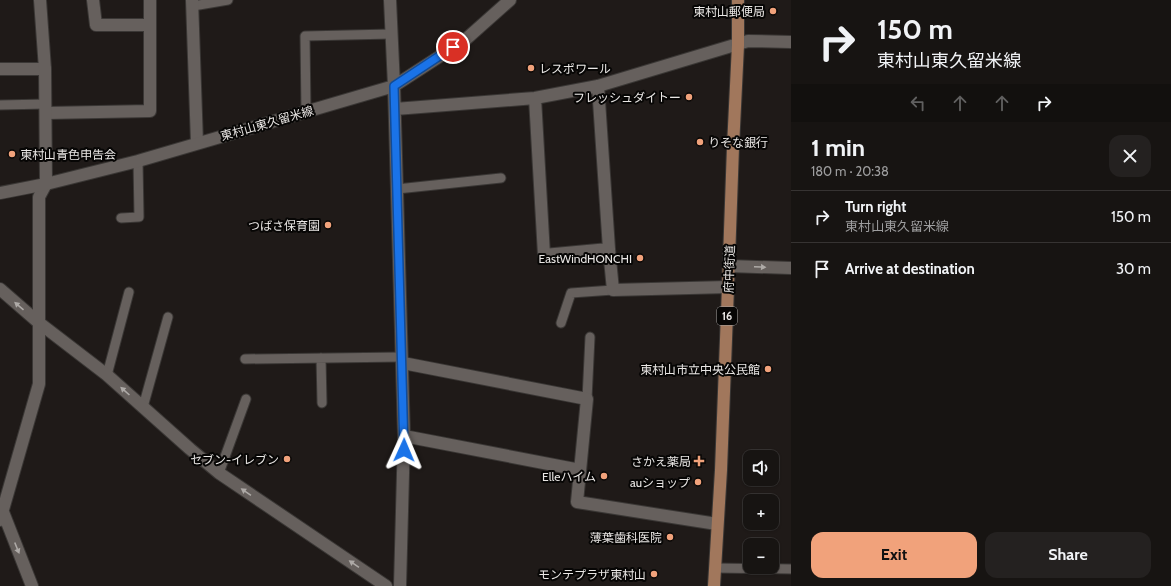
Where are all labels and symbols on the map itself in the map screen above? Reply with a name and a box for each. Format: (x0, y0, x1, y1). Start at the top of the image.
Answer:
place label: 東村山郵便局 (693, 4, 765, 19)
marker: 東村山郵便局 (768, 6, 778, 16)
pin (436, 30, 470, 64)
place label: レスポワール (539, 61, 611, 76)
marker: レスポワール (526, 63, 536, 73)
place label: フレッシュダイトー (573, 90, 681, 105)
marker: フレッシュダイトー (684, 92, 694, 102)
street label: 東村山東久留米線 (219, 103, 315, 143)
place label: りそな銀行 (708, 135, 768, 150)
marker: りそな銀行 (695, 137, 705, 147)
place label: 東村山青色申告会 (20, 147, 116, 162)
marker: 東村山青色申告会 (7, 149, 17, 159)
place label: つばさ保育園 (248, 218, 320, 233)
marker: つばさ保育園 (323, 220, 333, 230)
street label: 府中街道 (721, 245, 737, 293)
place label: EastWindHONCHI (539, 251, 632, 266)
marker: EastWindHONCHI (635, 253, 645, 263)
one-way arrow (754, 264, 767, 270)
one-way arrow (14, 301, 25, 310)
road number: 16 (717, 307, 737, 325)
place label: 東村山市立中央公民館 (640, 362, 760, 377)
marker: 東村山市立中央公民館 (763, 364, 773, 374)
one-way arrow (120, 386, 130, 395)
position arrow (383, 429, 425, 471)
place label: セブン-イレブン (190, 452, 279, 467)
marker: セブン-イレブン (282, 454, 292, 464)
place label: さかえ薬局 (631, 454, 691, 469)
marker: さかえ薬局 (694, 456, 704, 466)
place label: Elleハイム (542, 469, 596, 484)
marker: Elleハイム (599, 471, 609, 481)
place label: auショップ (630, 475, 690, 490)
marker: auショップ (693, 477, 703, 487)
one-way arrow (240, 488, 252, 495)
place label: 薄葉歯科医院 (590, 530, 662, 545)
marker: 薄葉歯科医院 (665, 532, 675, 542)
one-way arrow (15, 543, 21, 555)
one-way arrow (349, 560, 359, 568)
place label: モンテプラザ東村山 (538, 567, 646, 582)
marker: モンテプラザ東村山 (649, 569, 659, 579)

